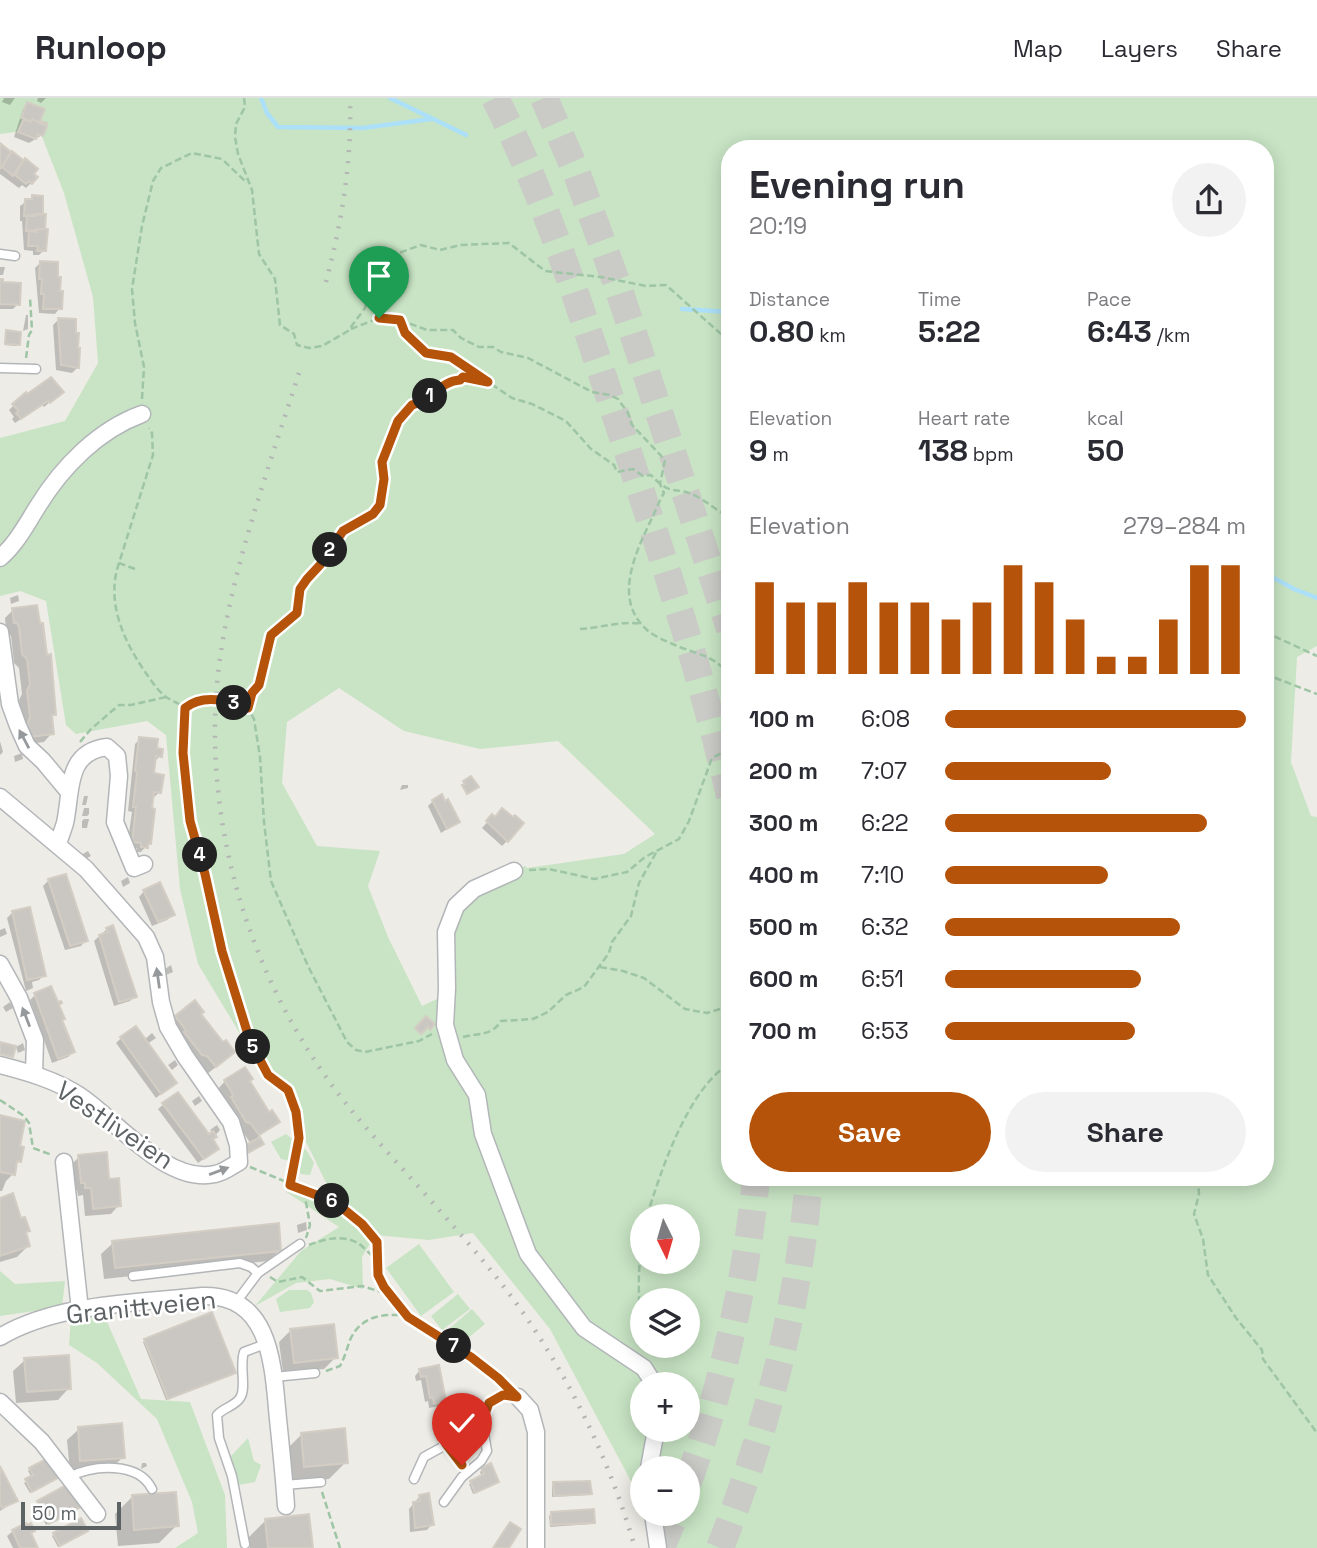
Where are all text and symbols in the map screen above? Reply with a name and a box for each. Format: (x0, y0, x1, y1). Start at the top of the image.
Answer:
text: Runloop (35, 27, 167, 69)
text: Map (1013, 33, 1063, 64)
text: Layers (1101, 33, 1178, 64)
text: Share (1216, 33, 1282, 64)
text: Evening run (749, 161, 965, 209)
button: share (1172, 163, 1246, 237)
text: 20:19 (749, 211, 807, 241)
pin (349, 246, 409, 318)
icon: arrive (360, 257, 398, 295)
text: Distance (749, 287, 830, 312)
text: Time (918, 287, 961, 312)
text: Pace (1087, 287, 1131, 312)
text: 0.80 (749, 312, 814, 351)
text: 5:22 (918, 312, 981, 351)
text: 6:43 (1087, 312, 1152, 351)
text: km (814, 323, 846, 348)
text: /km (1152, 323, 1190, 348)
pin: 1 (412, 378, 448, 414)
text: 1 (425, 383, 434, 408)
text: Elevation (749, 406, 832, 431)
text: Heart rate (918, 406, 1010, 431)
text: kcal (1087, 406, 1124, 431)
text: 9 (749, 431, 768, 470)
text: 138 (918, 431, 968, 470)
text: 50 (1087, 431, 1124, 470)
text: m (768, 442, 789, 467)
text: bpm (968, 442, 1014, 467)
text: Elevation (749, 511, 850, 541)
text: 279–284 m (1123, 511, 1246, 541)
pin: 2 (312, 532, 348, 568)
text: 2 (324, 537, 335, 562)
pin: 3 (216, 686, 252, 720)
text: 3 (228, 690, 239, 715)
text: 100 m (749, 704, 815, 734)
text: 6:08 (861, 704, 910, 734)
one-way arrow (19, 728, 31, 748)
text: 200 m (749, 756, 818, 786)
text: 7:07 (861, 756, 907, 786)
text: 300 m (749, 808, 818, 838)
text: 6:22 (861, 808, 909, 838)
pin: 4 (182, 838, 218, 872)
text: 4 (193, 842, 206, 867)
text: 400 m (749, 860, 819, 890)
text: 7:10 (861, 860, 904, 890)
text: 500 m (749, 912, 818, 942)
text: 6:32 (861, 912, 909, 942)
text: 600 m (749, 964, 819, 994)
text: 6:51 (861, 964, 904, 994)
one-way arrow (152, 967, 163, 989)
one-way arrow (20, 1006, 31, 1027)
text: 700 m (749, 1016, 817, 1046)
text: 6:53 (861, 1016, 909, 1046)
pin: 5 (236, 1030, 270, 1065)
text: 5 (247, 1034, 258, 1059)
street label: Vestliveien (49, 1073, 181, 1177)
button: Save (749, 1092, 991, 1172)
button: Share (1005, 1092, 1246, 1172)
one-way arrow (208, 1165, 229, 1176)
pin: 6 (314, 1184, 350, 1218)
text: 6 (326, 1188, 337, 1213)
north arrow (630, 1204, 700, 1274)
map controls (630, 1204, 700, 1526)
street label: Granittveien (64, 1282, 218, 1332)
button: layers (630, 1288, 700, 1358)
pin: 7 (436, 1328, 472, 1364)
text: 7 (448, 1333, 459, 1358)
button: + (630, 1372, 700, 1442)
pin (432, 1393, 492, 1465)
icon: check (443, 1404, 481, 1442)
button: − (630, 1456, 700, 1526)
scale bar (21, 1499, 121, 1531)
text: 50 m (32, 1501, 77, 1526)

